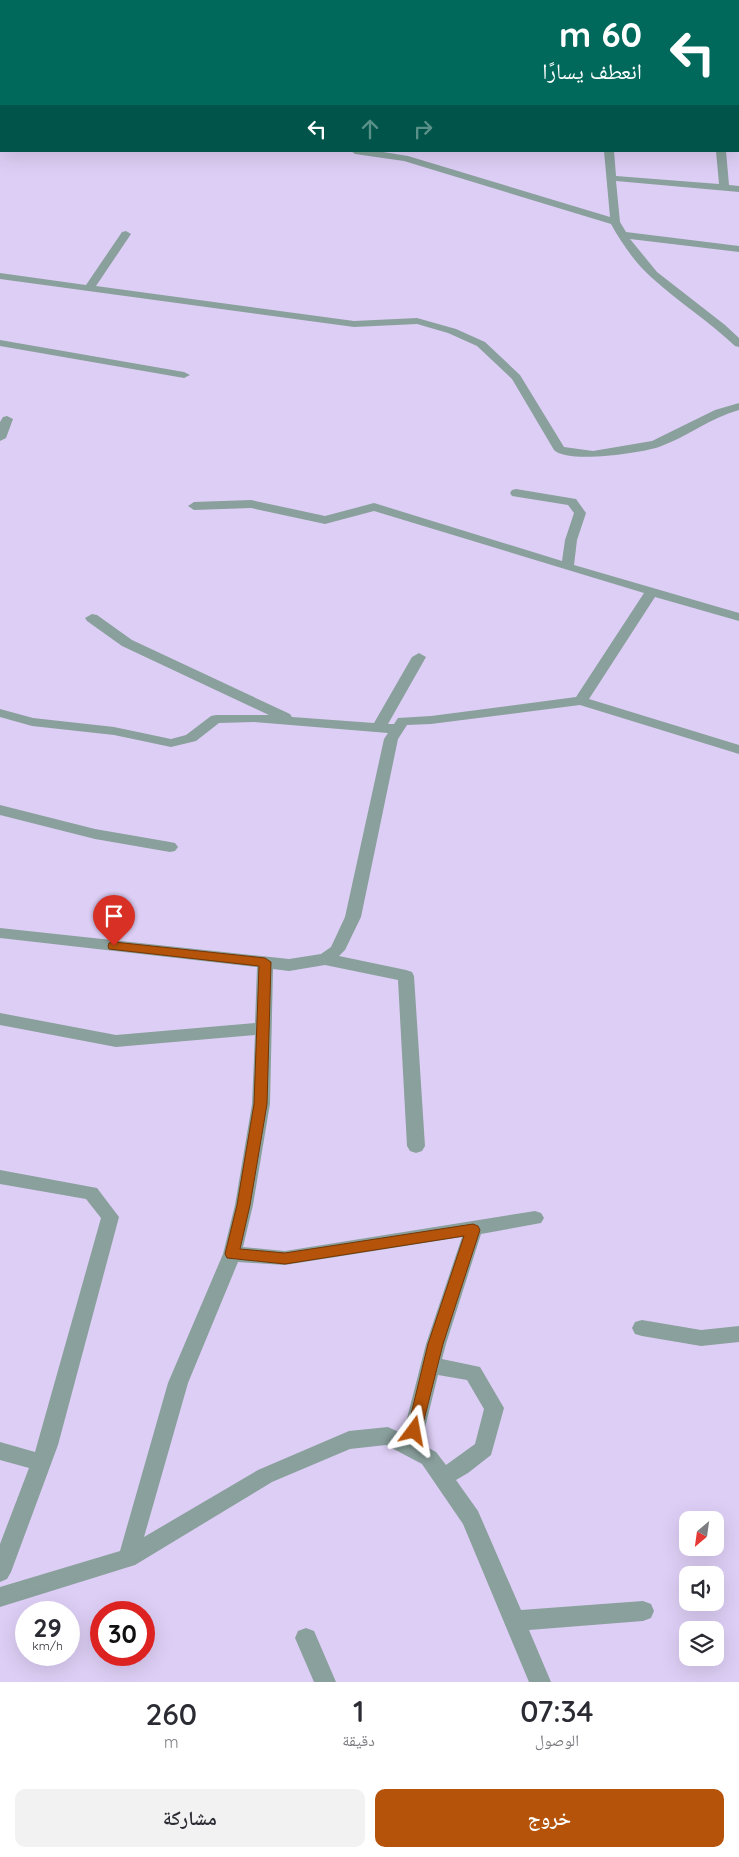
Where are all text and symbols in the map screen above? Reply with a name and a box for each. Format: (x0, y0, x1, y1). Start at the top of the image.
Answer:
text: 60 m (559, 12, 642, 56)
icon: left (660, 20, 725, 85)
text: انعطف يسارًا (542, 57, 642, 85)
icon: left (303, 115, 331, 143)
icon: ahead (356, 115, 384, 143)
icon: right (409, 115, 437, 143)
pin (93, 895, 135, 946)
icon: arrive (100, 902, 128, 930)
position arrow (387, 1404, 439, 1456)
north arrow (679, 1511, 724, 1556)
map controls (679, 1511, 724, 1666)
button: sound (679, 1566, 724, 1611)
speed limit sign: 30 (90, 1601, 155, 1666)
text: 29 (33, 1612, 62, 1643)
button: layers (679, 1621, 724, 1666)
text: km/h (32, 1638, 63, 1653)
text: 1 (353, 1692, 364, 1730)
text: 07:34 (520, 1692, 594, 1730)
text: 260 (145, 1695, 197, 1733)
text: دقيقة (342, 1730, 375, 1750)
text: الوصول (535, 1730, 579, 1750)
text: m (164, 1732, 178, 1752)
button: مشاركة (15, 1789, 365, 1847)
button: خروج (375, 1789, 724, 1847)

